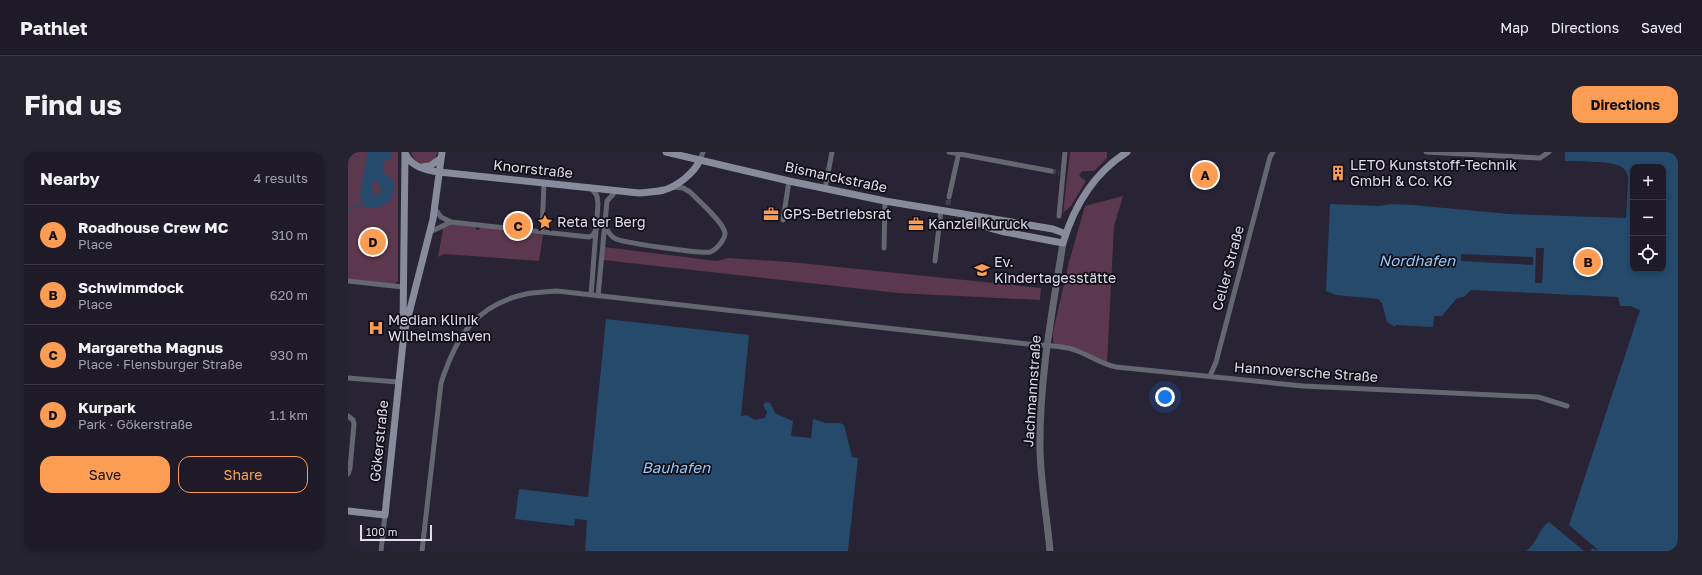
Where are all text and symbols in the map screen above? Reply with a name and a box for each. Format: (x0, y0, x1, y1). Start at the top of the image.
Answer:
text: Pathlet (20, 16, 88, 39)
text: Map (1500, 19, 1529, 36)
text: Directions (1551, 19, 1619, 36)
text: Saved (1641, 19, 1682, 36)
button: Directions (1572, 86, 1678, 123)
text: Find us (24, 88, 122, 121)
street label: Knorrstraße (492, 156, 574, 181)
place label: LETO Kunststoff-Technik GmbH & Co. KG (1350, 156, 1517, 189)
street label: Bismarckstraße (783, 157, 889, 196)
pin: A (1192, 160, 1218, 190)
building icon: LETO Kunststoff-Technik GmbH & Co. KG (1329, 164, 1347, 182)
map controls (1630, 164, 1666, 272)
button: + (1630, 164, 1666, 200)
text: Nearby (40, 168, 100, 189)
text: 4 results (254, 170, 308, 186)
button: − (1630, 200, 1666, 236)
office icon: GPS-Betriebsrat (762, 205, 780, 223)
place label: GPS-Betriebsrat (783, 205, 891, 222)
pin: C (505, 211, 531, 241)
place icon: Reta ter Berg (536, 213, 554, 231)
place label: Reta ter Berg (557, 213, 646, 230)
office icon: Kanzlei Kuruck (907, 215, 925, 233)
place label: Kanzlei Kuruck (928, 215, 1028, 232)
text: Roadhouse Crew MC (78, 218, 228, 236)
street label: Celler Straße (1208, 224, 1247, 312)
text: A (48, 227, 58, 243)
text: 310 m (271, 227, 308, 243)
pin: D (360, 227, 386, 257)
text: Place (78, 236, 113, 252)
button: locate (1630, 236, 1666, 272)
pin: B (1575, 247, 1601, 277)
water label: Nordhafen (1379, 251, 1456, 269)
place label: Ev. Kindertagesstätte (994, 253, 1116, 286)
school or university icon: Ev. Kindertagesstätte (973, 261, 991, 279)
text: Schwimmdock (78, 278, 184, 296)
text: B (48, 287, 58, 303)
text: 620 m (270, 287, 308, 303)
text: Place (78, 296, 113, 312)
place label: Median Klinik Wilhelmshaven (388, 311, 491, 344)
hospital icon: Median Klinik Wilhelmshaven (367, 319, 385, 337)
street label: Jachmannstraße (1019, 335, 1044, 447)
text: Margaretha Magnus (78, 338, 223, 356)
text: C (48, 347, 58, 363)
text: 930 m (270, 347, 308, 363)
text: Place · Flensburger Straße (78, 356, 243, 372)
street label: Hannoversche Straße (1234, 358, 1378, 385)
your location (1155, 387, 1175, 407)
text: Kurpark (78, 398, 136, 416)
street label: Gökerstraße (366, 399, 391, 483)
text: D (48, 407, 58, 423)
text: 1.1 km (269, 407, 308, 423)
text: Park · Gökerstraße (78, 416, 193, 432)
button: Save (40, 456, 170, 493)
button: Share (178, 456, 308, 493)
water label: Bauhafen (642, 458, 711, 476)
scale bar (360, 523, 432, 542)
text: 100 m (366, 525, 397, 538)

